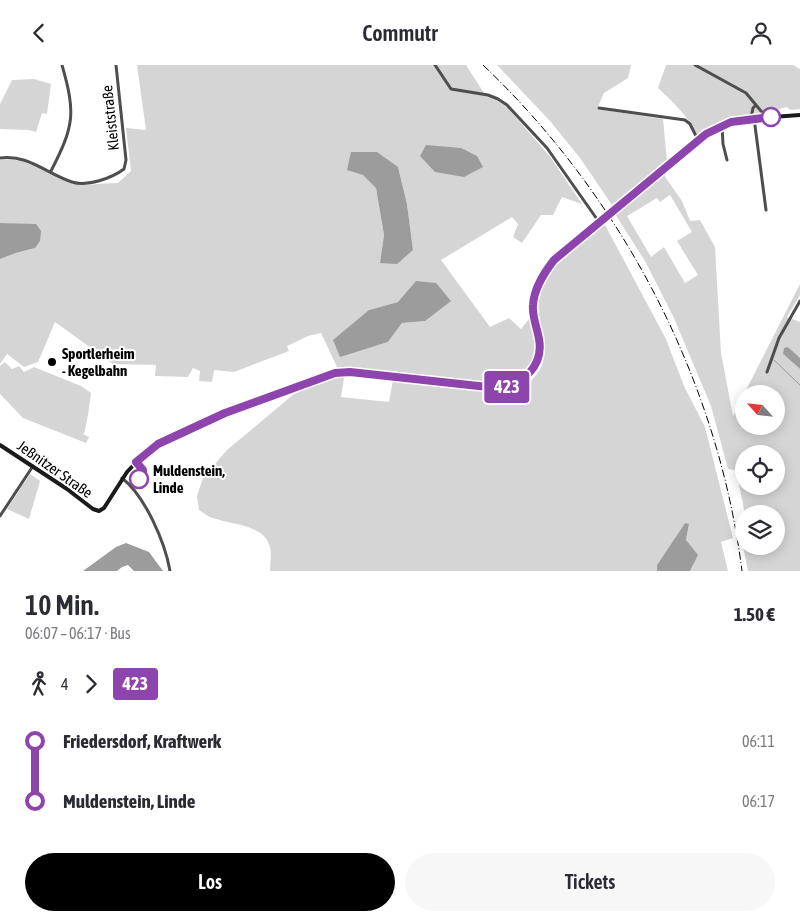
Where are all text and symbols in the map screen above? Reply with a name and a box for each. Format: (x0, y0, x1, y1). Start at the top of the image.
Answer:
icon: back (25, 19, 53, 47)
icon: person (747, 19, 775, 47)
text: Commutr (362, 20, 438, 46)
street label: Kleiststraße (98, 84, 122, 152)
unlabelled marker (761, 107, 781, 127)
place label: Sportlerheim - Kegelbahn (62, 345, 135, 379)
marker: Sportlerheim - Kegelbahn (46, 356, 58, 368)
line badge: 423 (478, 371, 536, 403)
text: 423 (494, 376, 520, 397)
north arrow (735, 385, 785, 435)
map controls (735, 385, 785, 555)
street label: Jeßnitzer Straße (14, 437, 96, 501)
button: locate (735, 445, 785, 495)
place label: Muldenstein, Linde (153, 462, 225, 496)
marker: Muldenstein, Linde (129, 469, 149, 489)
button: layers (735, 505, 785, 555)
text: 10 Min. (25, 589, 99, 621)
text: 1.50 € (734, 603, 775, 625)
text: 06:07 – 06:17 · Bus (25, 624, 131, 642)
icon: walk (25, 670, 53, 698)
icon: forward (77, 670, 105, 698)
text: 423 (123, 673, 148, 694)
text: 4 (61, 675, 69, 693)
text: Friedersdorf, Kraftwerk (63, 730, 221, 752)
text: 06:11 (742, 732, 775, 750)
text: Muldenstein, Linde (63, 790, 195, 812)
text: 06:17 (742, 792, 775, 810)
button: Los (25, 853, 395, 911)
button: Tickets (405, 853, 775, 911)

